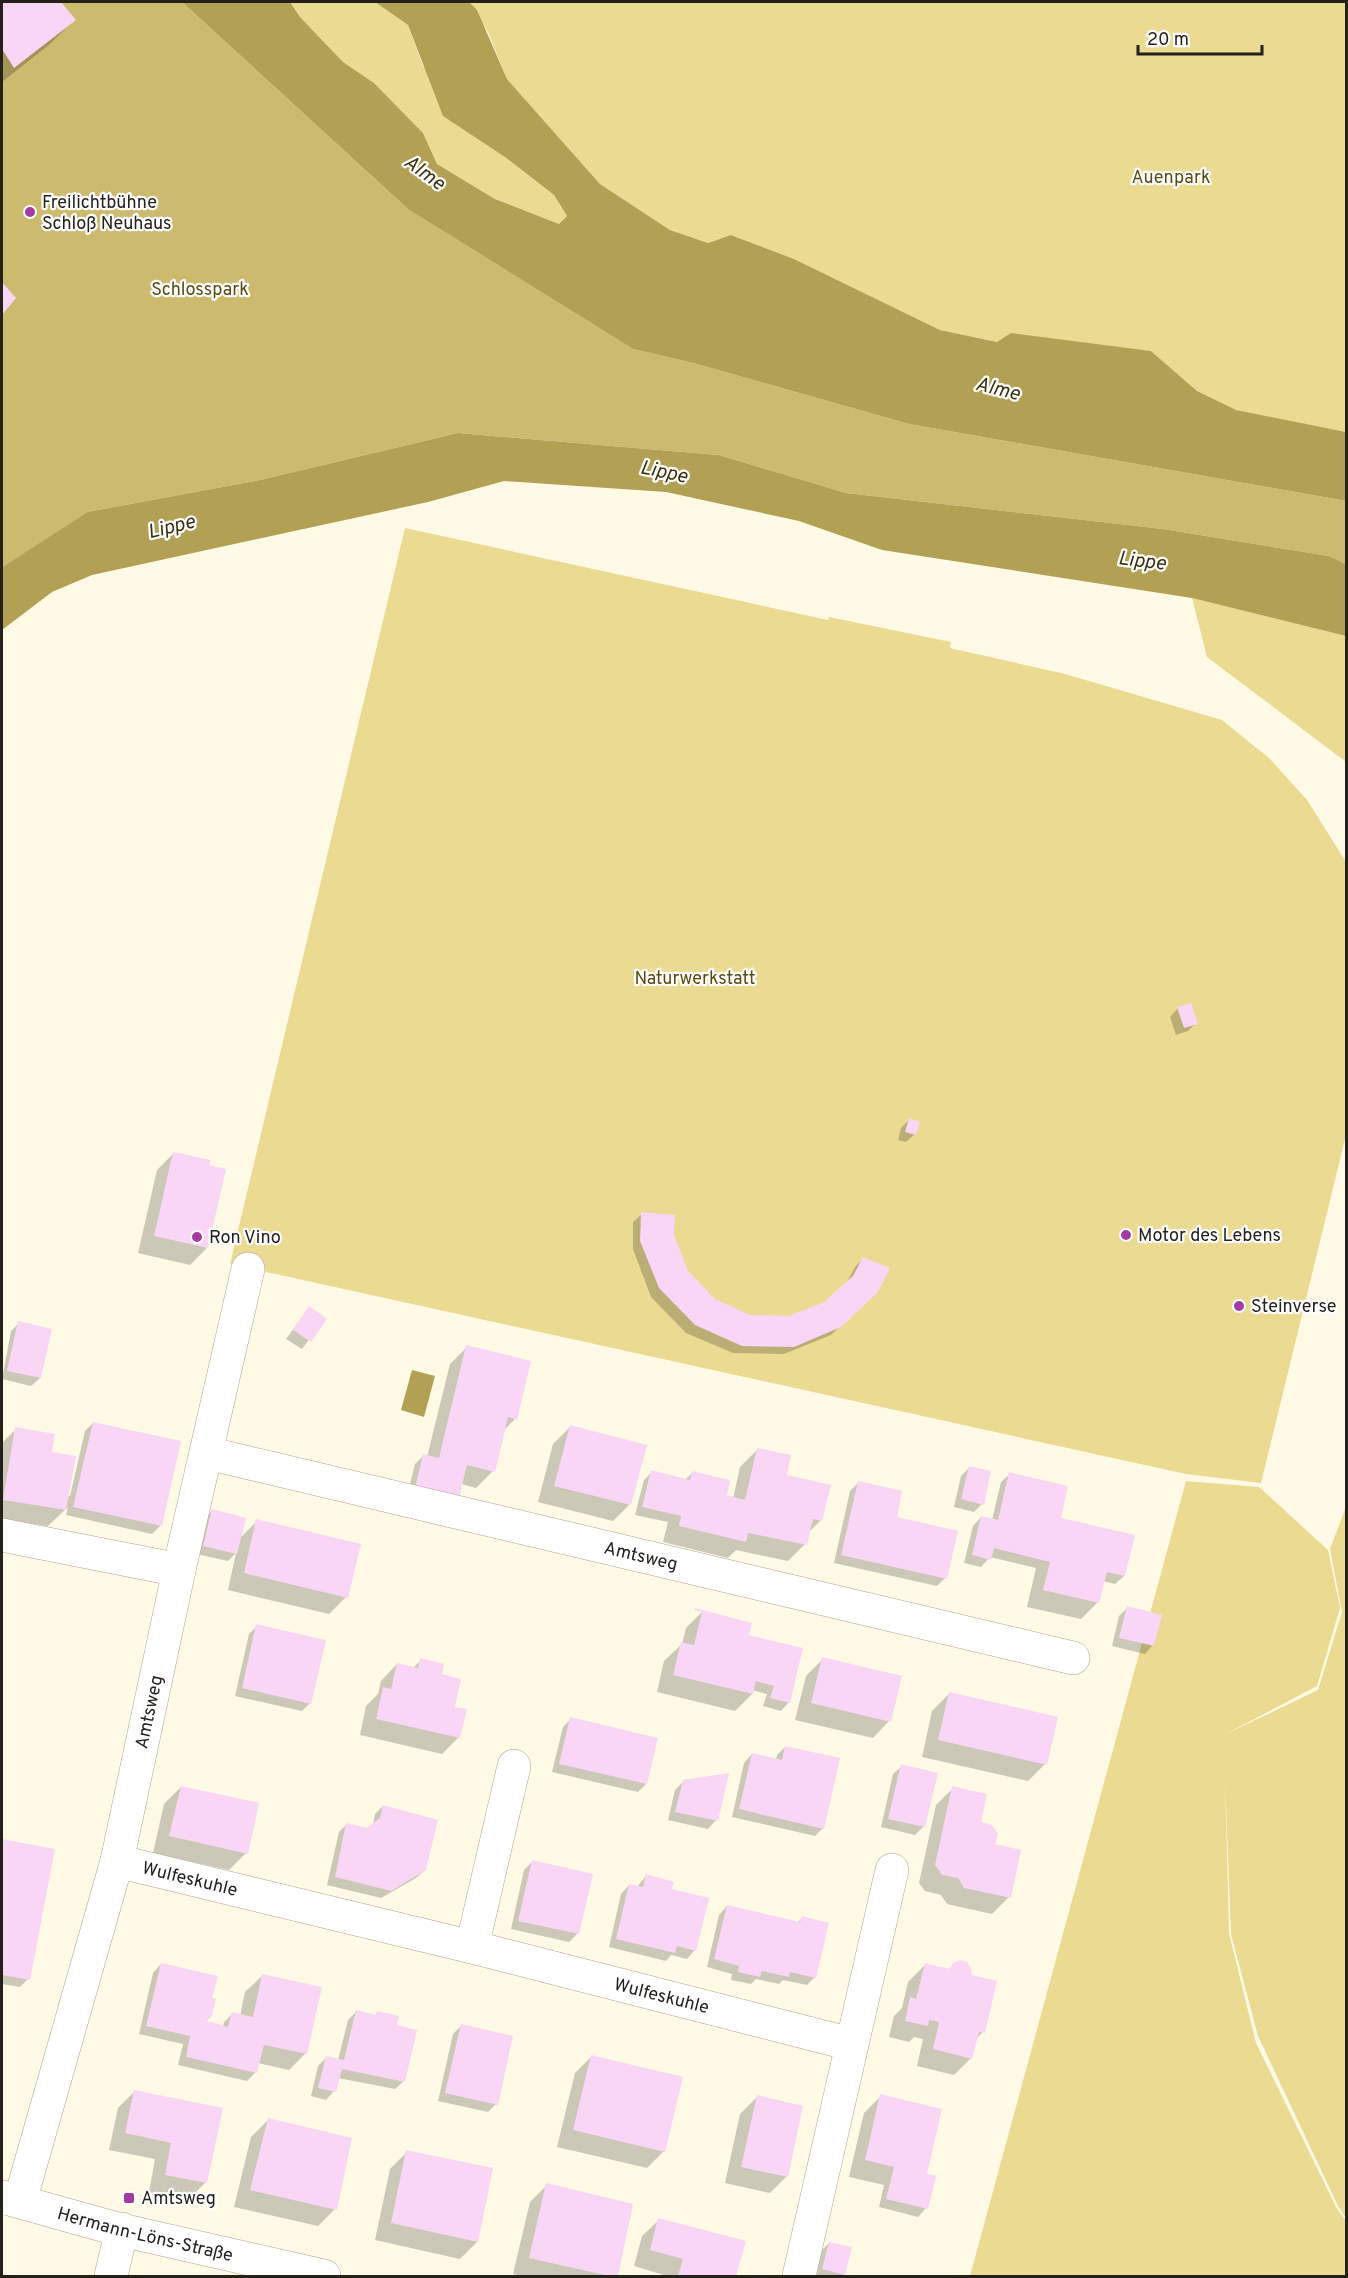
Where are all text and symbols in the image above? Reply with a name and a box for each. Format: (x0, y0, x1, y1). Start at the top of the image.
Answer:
scale bar (1138, 18, 1262, 56)
text: 20 m (1147, 29, 1189, 52)
water label: Alme (398, 150, 450, 198)
park label: Auenpark (1131, 167, 1211, 190)
place label: Freilichtbühne Schloß Neuhaus (42, 192, 172, 236)
marker: Freilichtbühne Schloß Neuhaus (23, 205, 37, 219)
park label: Schlosspark (151, 279, 249, 302)
water label: Alme (973, 372, 1023, 408)
water label: Lippe (637, 455, 690, 491)
water label: Lippe (145, 509, 198, 546)
water label: Lippe (1116, 546, 1168, 578)
park label: Naturwerkstatt (634, 968, 756, 991)
place label: Motor des Lebens (1138, 1225, 1281, 1248)
place label: Ron Vino (209, 1227, 281, 1250)
marker: Motor des Lebens (1119, 1228, 1133, 1242)
marker: Ron Vino (190, 1230, 204, 1244)
place label: Steinverse (1251, 1296, 1336, 1319)
marker: Steinverse (1232, 1299, 1246, 1313)
street label: Amtsweg (602, 1537, 680, 1577)
street label: Amtsweg (131, 1673, 169, 1751)
street label: Wulfeskuhle (140, 1857, 240, 1903)
street label: Wulfeskuhle (611, 1974, 711, 2020)
place label: Amtsweg (141, 2188, 216, 2211)
marker: Amtsweg (122, 2191, 136, 2205)
street label: Hermann-Löns-Straße (54, 2203, 235, 2268)

